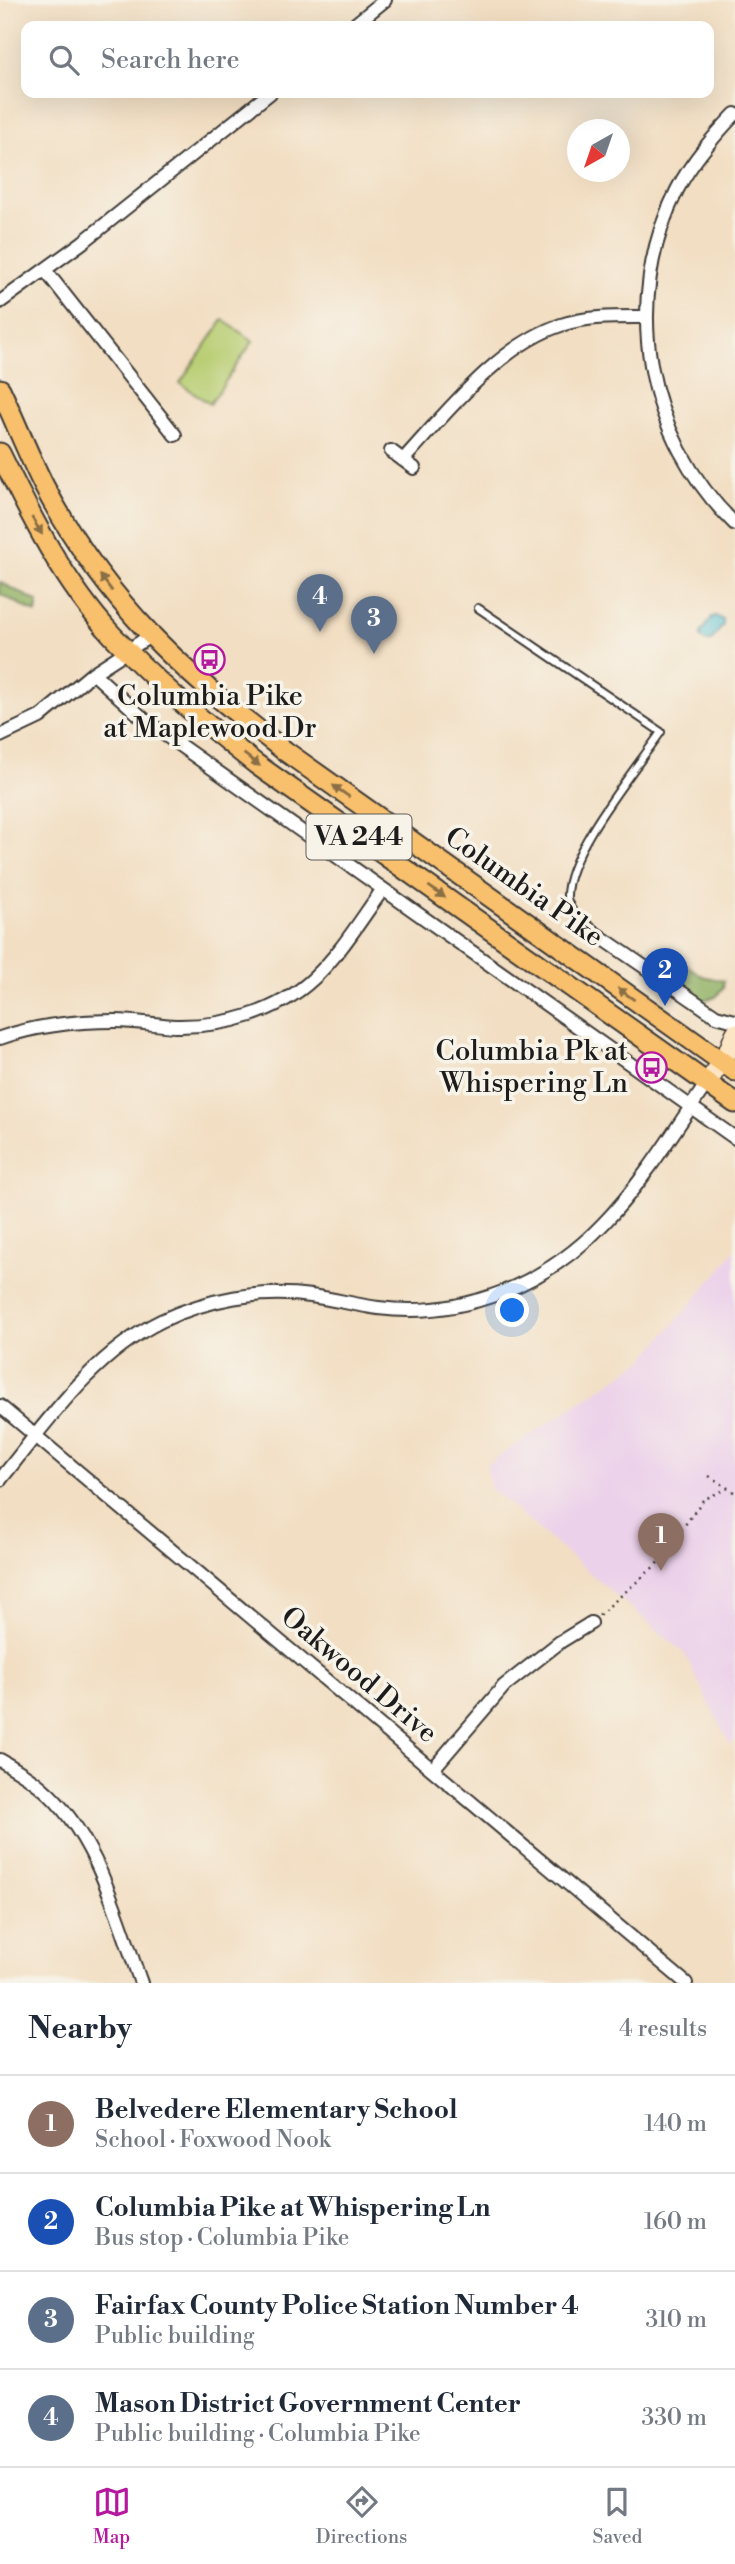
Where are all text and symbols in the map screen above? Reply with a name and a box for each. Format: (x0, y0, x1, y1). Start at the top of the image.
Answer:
search box (21, 21, 714, 98)
icon: search (45, 41, 83, 79)
text: Search here (101, 44, 240, 76)
north arrow (567, 119, 630, 182)
one-way arrow (30, 517, 43, 536)
one-way arrow (100, 574, 114, 592)
pin: 4 (297, 574, 343, 632)
pin: 3 (351, 596, 397, 654)
bus stop icon: Columbia Pike at Maplewood Dr (193, 642, 227, 676)
place label: Columbia Pike at Maplewood Dr (103, 679, 317, 746)
one-way arrow (242, 753, 260, 768)
one-way arrow (332, 784, 350, 798)
road number: VA 244 (306, 814, 412, 860)
street label: Columbia Pike (438, 819, 610, 955)
one-way arrow (428, 885, 446, 899)
pin: 2 (642, 948, 688, 1006)
one-way arrow (617, 987, 635, 1001)
place label: Columbia Pk at Whispering Ln (435, 1034, 628, 1101)
bus stop icon: Columbia Pk at Whispering Ln (634, 1050, 668, 1084)
your location (495, 1293, 529, 1327)
pin: 1 (638, 1513, 684, 1571)
street label: Oakwood Drive (273, 1599, 445, 1751)
text: Nearby (28, 2010, 132, 2048)
text: 4 results (619, 2015, 707, 2043)
text: Belvedere Elementary School (95, 2094, 458, 2126)
text: 1 (45, 2110, 57, 2138)
text: 140 m (644, 2110, 707, 2138)
text: School · Foxwood Nook (95, 2126, 331, 2154)
text: Columbia Pike at Whispering Ln (95, 2192, 490, 2224)
text: 2 (44, 2208, 58, 2236)
text: 160 m (644, 2208, 707, 2236)
text: Bus stop · Columbia Pike (95, 2224, 349, 2252)
text: Fairfax County Police Station Number 4 (95, 2290, 579, 2322)
text: 3 (44, 2306, 58, 2334)
text: 310 m (646, 2306, 707, 2334)
text: Public building (95, 2322, 255, 2350)
text: Mason District Government Center (95, 2388, 521, 2420)
text: 4 (43, 2404, 59, 2432)
text: 330 m (641, 2404, 707, 2432)
text: Public building · Columbia Pike (95, 2420, 421, 2448)
tab: Map (93, 2483, 131, 2549)
tab: Directions (316, 2483, 407, 2549)
tab: Saved (593, 2483, 642, 2549)

